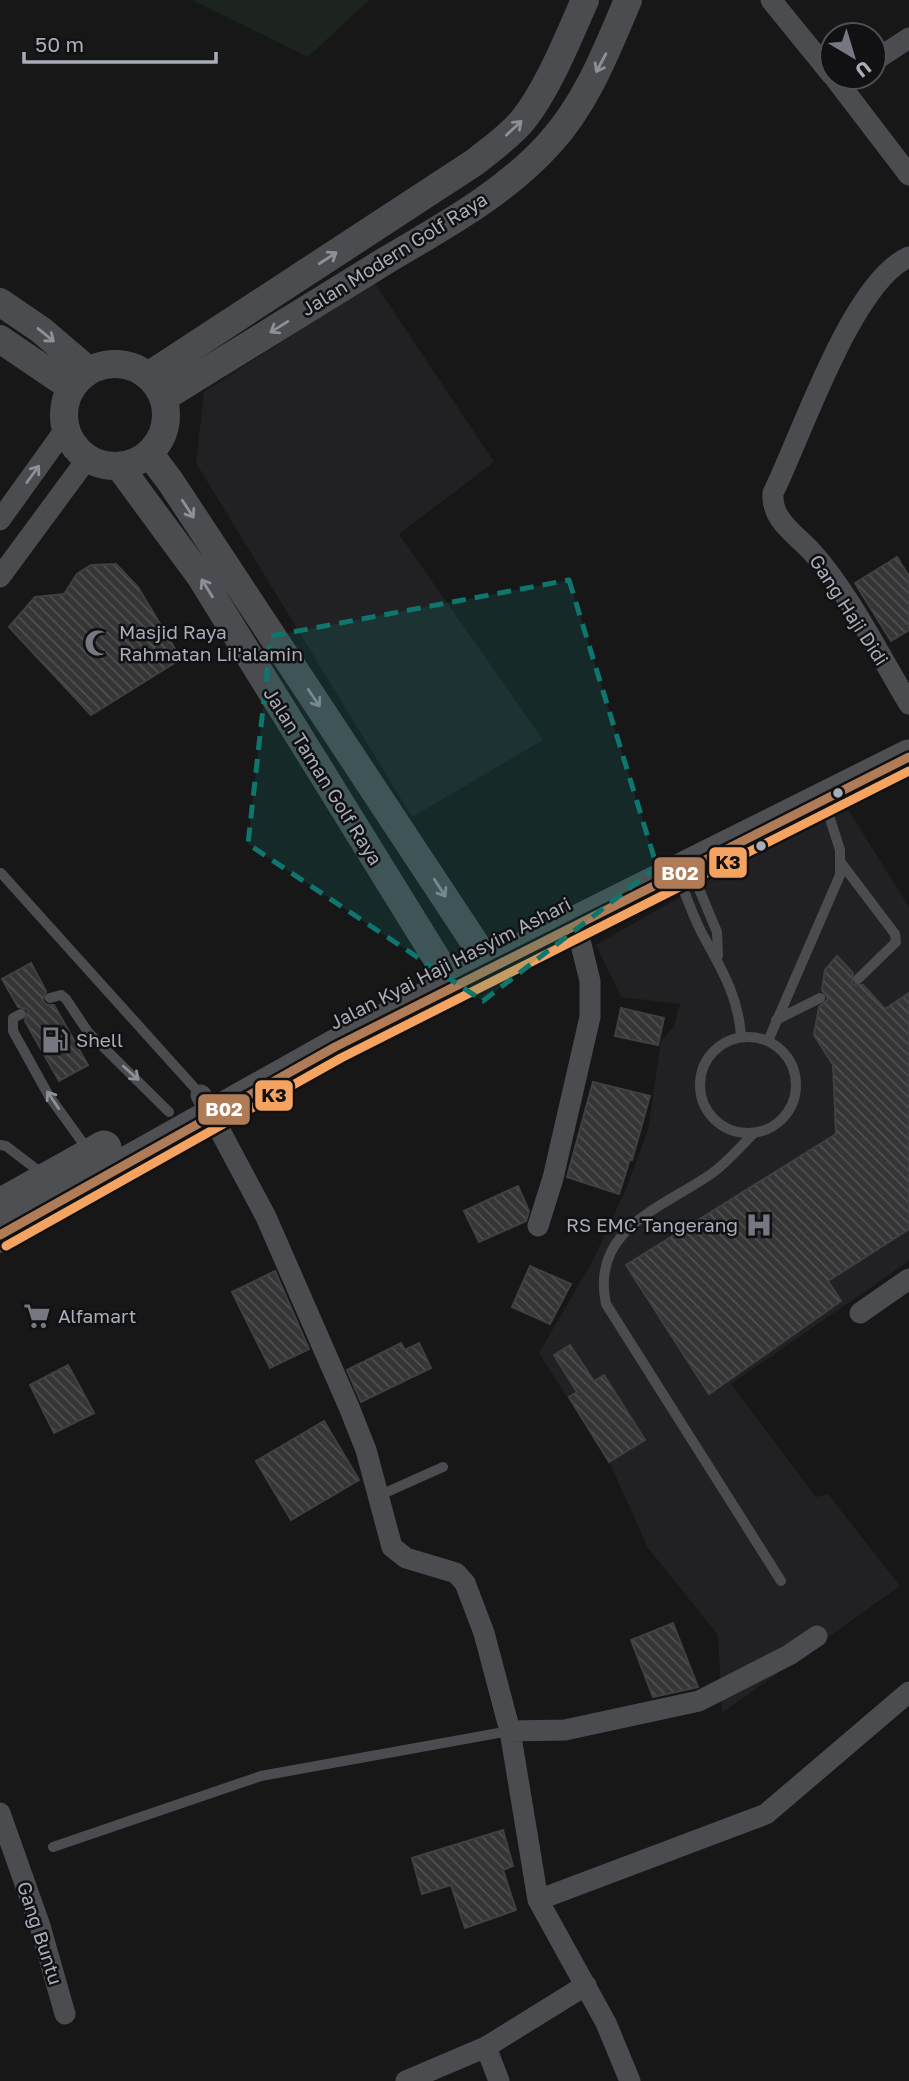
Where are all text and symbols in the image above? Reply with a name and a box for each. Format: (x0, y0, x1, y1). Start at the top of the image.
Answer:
scale bar (24, 21, 217, 65)
north arrow (818, 21, 888, 91)
text: 50 m (35, 31, 84, 57)
one-way arrow (593, 52, 607, 72)
text: U (851, 56, 876, 83)
one-way arrow (505, 120, 523, 136)
street label: Jalan Modern Golf Raya (297, 187, 491, 320)
one-way arrow (318, 251, 337, 265)
one-way arrow (269, 320, 289, 334)
one-way arrow (37, 327, 55, 342)
one-way arrow (25, 465, 40, 484)
one-way arrow (182, 498, 196, 518)
street label: Gang Haji Didi (805, 550, 894, 669)
one-way arrow (199, 578, 213, 598)
place label: Masjid Raya Rahmatan Lil'alamin (119, 620, 303, 665)
mosque icon: Masjid Raya Rahmatan Lil'alamin (83, 628, 113, 658)
street label: Jalan Taman Golf Raya (259, 683, 388, 869)
one-way arrow (307, 688, 321, 707)
unlabelled marker (831, 786, 845, 800)
unlabelled marker (754, 839, 768, 853)
line badge: K3 (708, 846, 748, 879)
text: K3 (715, 850, 741, 873)
line badge: B02 (653, 856, 706, 890)
text: B02 (661, 861, 699, 884)
one-way arrow (433, 877, 447, 897)
street label: Jalan Kyai Haji Hasyim Ashari (325, 892, 574, 1034)
fuel station icon: Shell (40, 1025, 70, 1055)
place label: Shell (76, 1028, 123, 1051)
one-way arrow (122, 1065, 140, 1081)
line badge: K3 (254, 1079, 294, 1112)
text: K3 (261, 1083, 287, 1106)
one-way arrow (46, 1091, 60, 1110)
line badge: B02 (197, 1093, 251, 1126)
text: B02 (205, 1097, 243, 1120)
hospital icon: RS EMC Tangerang (744, 1210, 774, 1240)
place label: RS EMC Tangerang (566, 1213, 738, 1236)
supermarket icon: Alfamart (22, 1301, 52, 1331)
place label: Alfamart (58, 1304, 136, 1327)
street label: Gang Buntu (13, 1878, 68, 1987)

